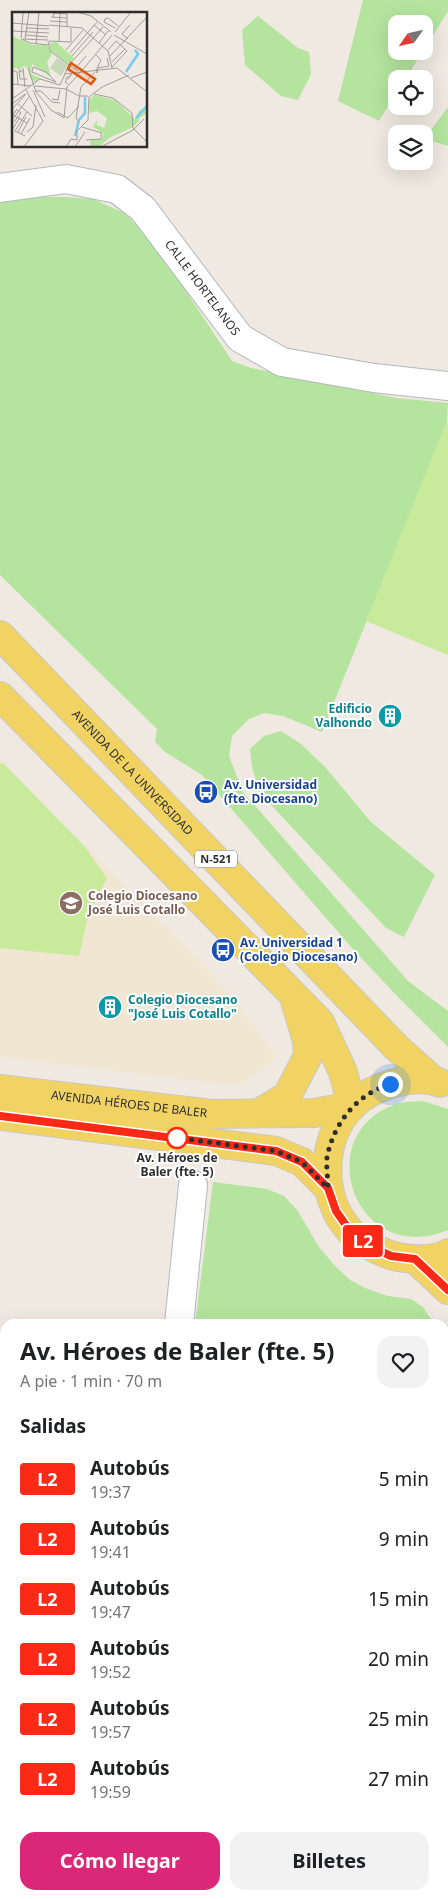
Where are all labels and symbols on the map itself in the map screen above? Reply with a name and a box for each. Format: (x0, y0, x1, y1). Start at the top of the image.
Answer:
inset map (12, 12, 148, 148)
north arrow (388, 15, 432, 60)
street label: CALLE HORTELANOS (161, 236, 245, 339)
place label: Edificio Valhondo (315, 700, 372, 731)
building icon: Edificio Valhondo (377, 703, 403, 729)
street label: AVENIDA DE LA UNIVERSIDAD (68, 706, 197, 839)
place label: Av. Universidad (fte. Diocesano) (224, 776, 317, 807)
bus stop icon: Av. Universidad (fte. Diocesano) (193, 779, 219, 805)
road number: N-521 (195, 851, 237, 868)
place label: Colegio Diocesano José Luis Cotallo (87, 887, 197, 918)
school or university icon: Colegio Diocesano José Luis Cotallo (58, 890, 84, 916)
place label: Av. Universidad 1 (Colegio Diocesano) (240, 934, 358, 965)
bus stop icon: Av. Universidad 1 (Colegio Diocesano) (210, 937, 236, 963)
place label: Colegio Diocesano "José Luis Cotallo" (128, 991, 237, 1022)
building icon: Colegio Diocesano "José Luis Cotallo" (97, 994, 123, 1020)
your location (378, 1072, 403, 1097)
street label: AVENIDA HÉROES DE BALER (50, 1086, 209, 1121)
marker: Av. Héroes de Baler (fte. 5) (166, 1127, 188, 1149)
place label: Av. Héroes de Baler (fte. 5) (136, 1149, 218, 1180)
line badge: L2 (340, 1225, 386, 1257)

